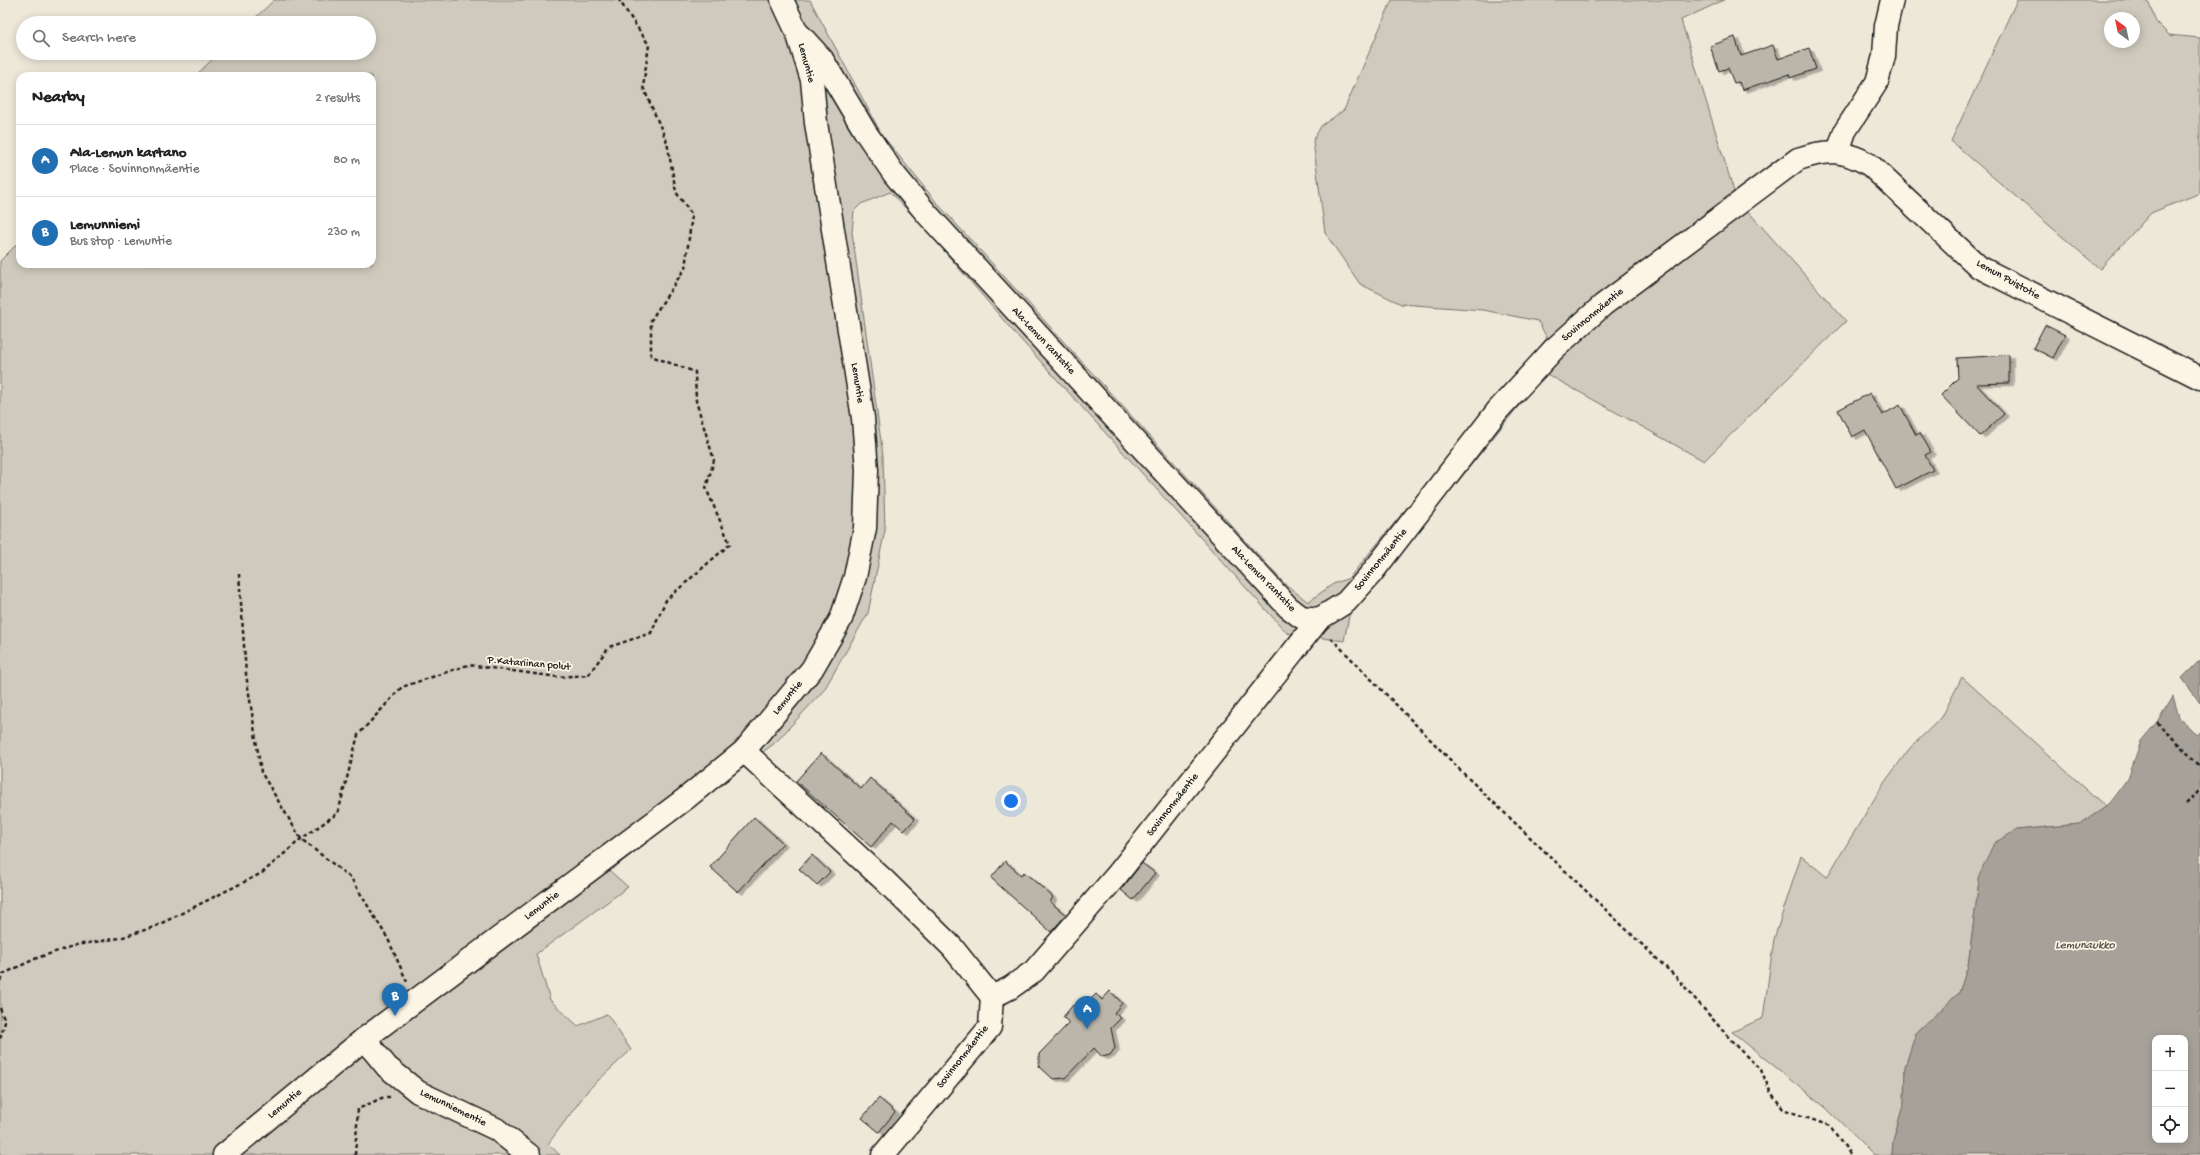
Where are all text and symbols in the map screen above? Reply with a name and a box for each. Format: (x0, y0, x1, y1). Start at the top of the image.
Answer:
north arrow (2104, 12, 2140, 48)
search box (16, 16, 376, 60)
icon: search (30, 27, 52, 49)
text: Search here (62, 29, 136, 47)
street label: Lemuntie (795, 42, 817, 84)
text: Nearby (32, 88, 85, 108)
text: 2 results (315, 91, 360, 106)
text: Ala-Lemun kartano (70, 144, 186, 162)
text: A (41, 153, 49, 168)
text: 80 m (333, 153, 360, 168)
text: Place · Sovinnonmäentie (70, 162, 199, 177)
text: Lemunniemi (70, 216, 140, 234)
text: B (42, 225, 48, 240)
text: 230 m (327, 225, 360, 240)
text: Bus stop · Lemuntie (70, 234, 172, 249)
street label: Lemun Puistotie (1974, 258, 2042, 303)
street label: Sovinnonmäentie (1560, 286, 1627, 344)
street label: Ala-Lemun rantatie (1009, 305, 1077, 377)
street label: Lemuntie (848, 362, 866, 404)
street label: Sovinnonmäentie (1352, 526, 1410, 594)
street label: Ala-Lemun rantatie (1228, 543, 1298, 615)
street label: P.Katariinan polut (486, 654, 573, 674)
street label: Lemuntie (771, 678, 806, 718)
street label: Sovinnonmäentie (1145, 771, 1202, 839)
your location (1001, 791, 1021, 811)
street label: Lemuntie (522, 889, 562, 923)
water label: Lemunaukko (2055, 939, 2116, 953)
pin: B (382, 983, 408, 1016)
pin: A (1074, 996, 1100, 1029)
street label: Sovinnonmäentie (935, 1023, 992, 1091)
map controls (2152, 1035, 2188, 1143)
button: + (2152, 1035, 2188, 1071)
button: − (2152, 1071, 2188, 1107)
street label: Lemuntie (266, 1086, 305, 1122)
street label: Lemunniementie (418, 1087, 488, 1129)
button: locate (2152, 1107, 2188, 1143)

